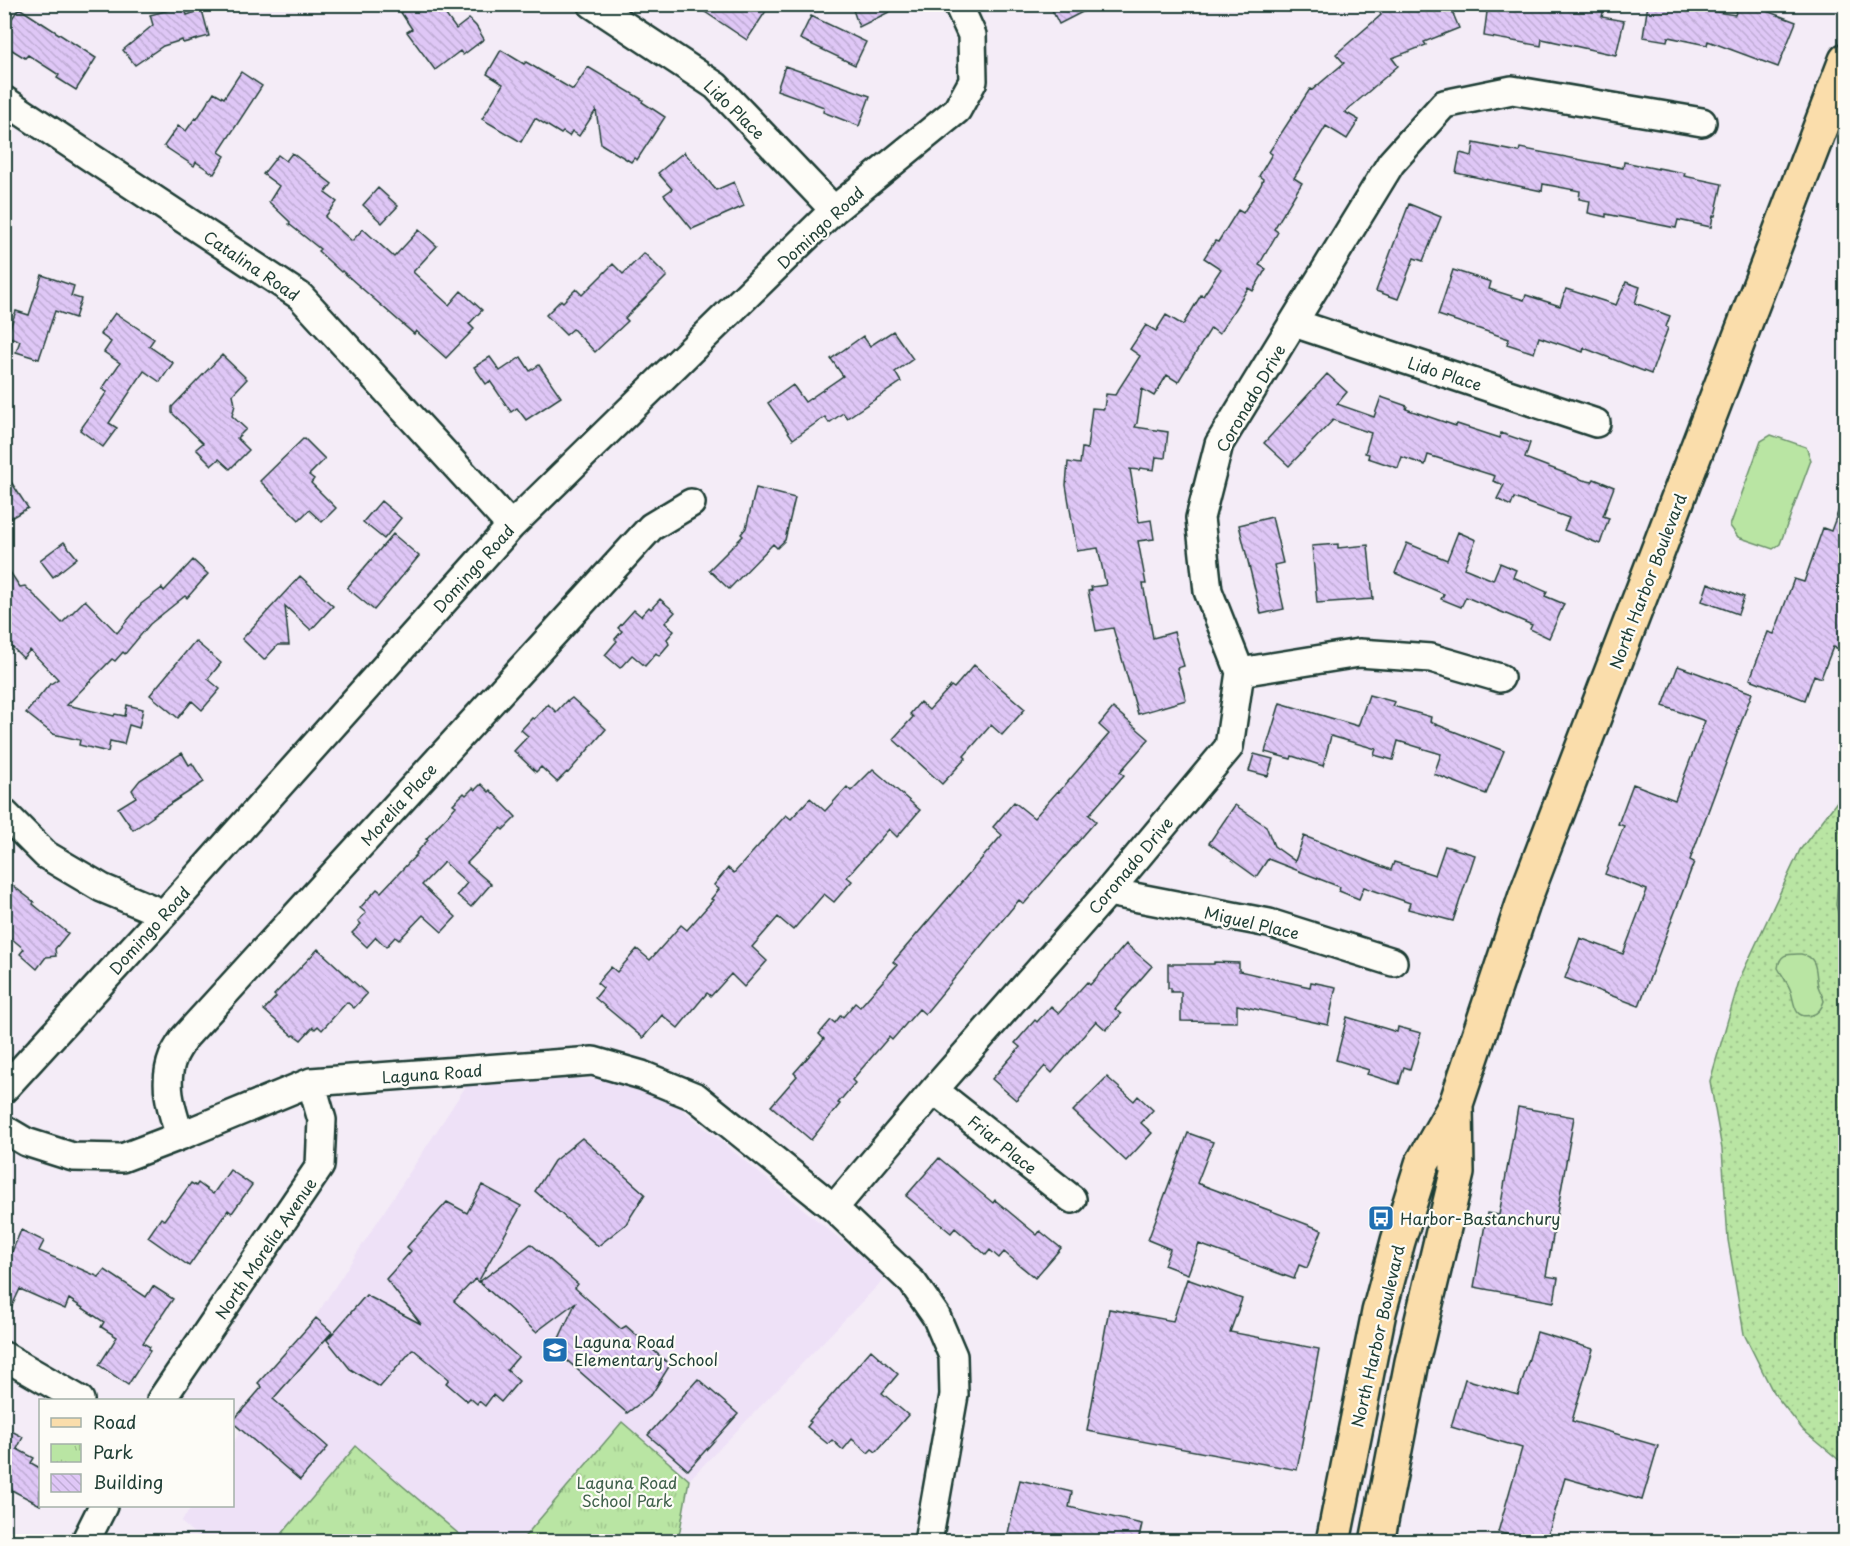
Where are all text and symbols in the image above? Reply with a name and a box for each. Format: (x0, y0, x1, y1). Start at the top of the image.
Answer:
street label: Lido Place (699, 74, 771, 144)
street label: Domingo Road (771, 180, 869, 274)
street label: Catalina Road (199, 224, 305, 306)
street label: Coronado Drive (1209, 340, 1291, 456)
street label: Lido Place (1405, 350, 1485, 396)
street label: North Harbor Boulevard (1602, 490, 1692, 672)
street label: Domingo Road (427, 519, 519, 617)
street label: Morelia Place (354, 757, 442, 851)
street label: Coronado Drive (1082, 811, 1178, 919)
street label: Domingo Road (103, 881, 195, 979)
street label: Miguel Place (1202, 899, 1302, 945)
street label: Laguna Road (381, 1058, 483, 1088)
street label: Friar Place (963, 1109, 1043, 1179)
street label: North Morelia Avenue (209, 1172, 322, 1324)
bus stop icon: Harbor-Bastanchury (1366, 1203, 1396, 1233)
place label: Harbor-Bastanchury (1400, 1206, 1560, 1230)
street label: North Harbor Boulevard (1344, 1242, 1410, 1430)
place label: Laguna Road Elementary School (574, 1329, 718, 1371)
school or university icon: Laguna Road Elementary School (540, 1335, 570, 1365)
legend (39, 1399, 234, 1507)
text: Road (93, 1408, 137, 1435)
text: Park (93, 1438, 133, 1465)
text: Building (93, 1468, 163, 1495)
park label: Laguna Road School Park (577, 1470, 677, 1512)

